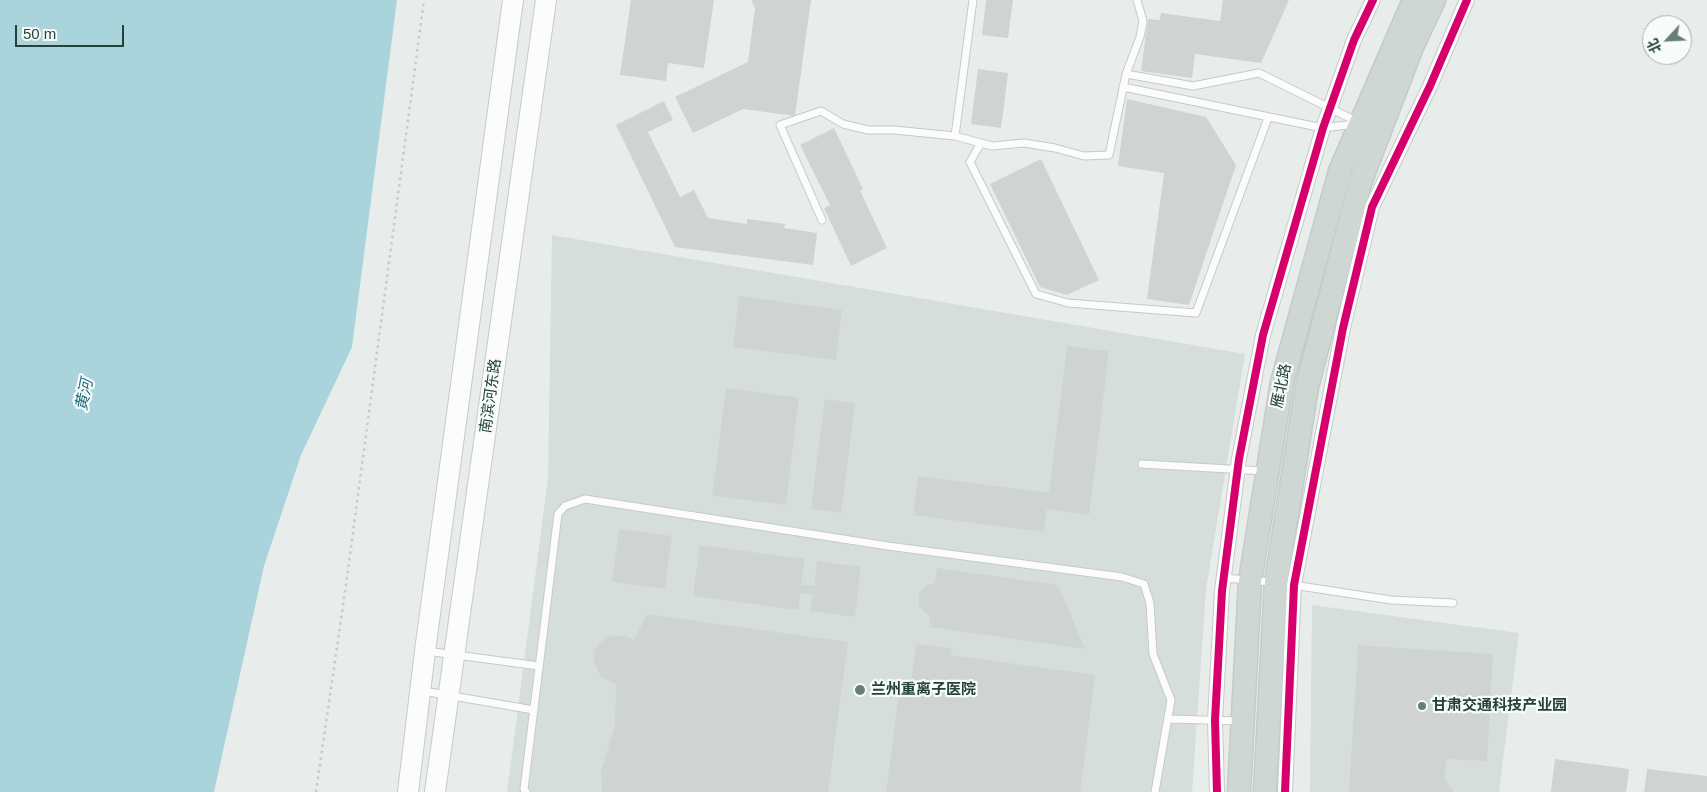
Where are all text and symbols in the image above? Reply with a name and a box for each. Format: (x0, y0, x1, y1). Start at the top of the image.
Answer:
scale bar (18, 15, 126, 47)
north arrow (1642, 15, 1692, 65)
text: 50 m (23, 25, 56, 42)
text: 北 (1644, 36, 1665, 56)
street label: 南滨河东路 (477, 358, 505, 434)
street label: 雁北路 (1269, 362, 1295, 410)
water label: 黄河 (72, 377, 98, 413)
place label: 兰州重离子医院 (871, 681, 976, 699)
marker: 兰州重离子医院 (853, 683, 867, 697)
place label: 甘肃交通科技产业园 (1432, 697, 1567, 715)
marker: 甘肃交通科技产业园 (1416, 700, 1428, 712)

